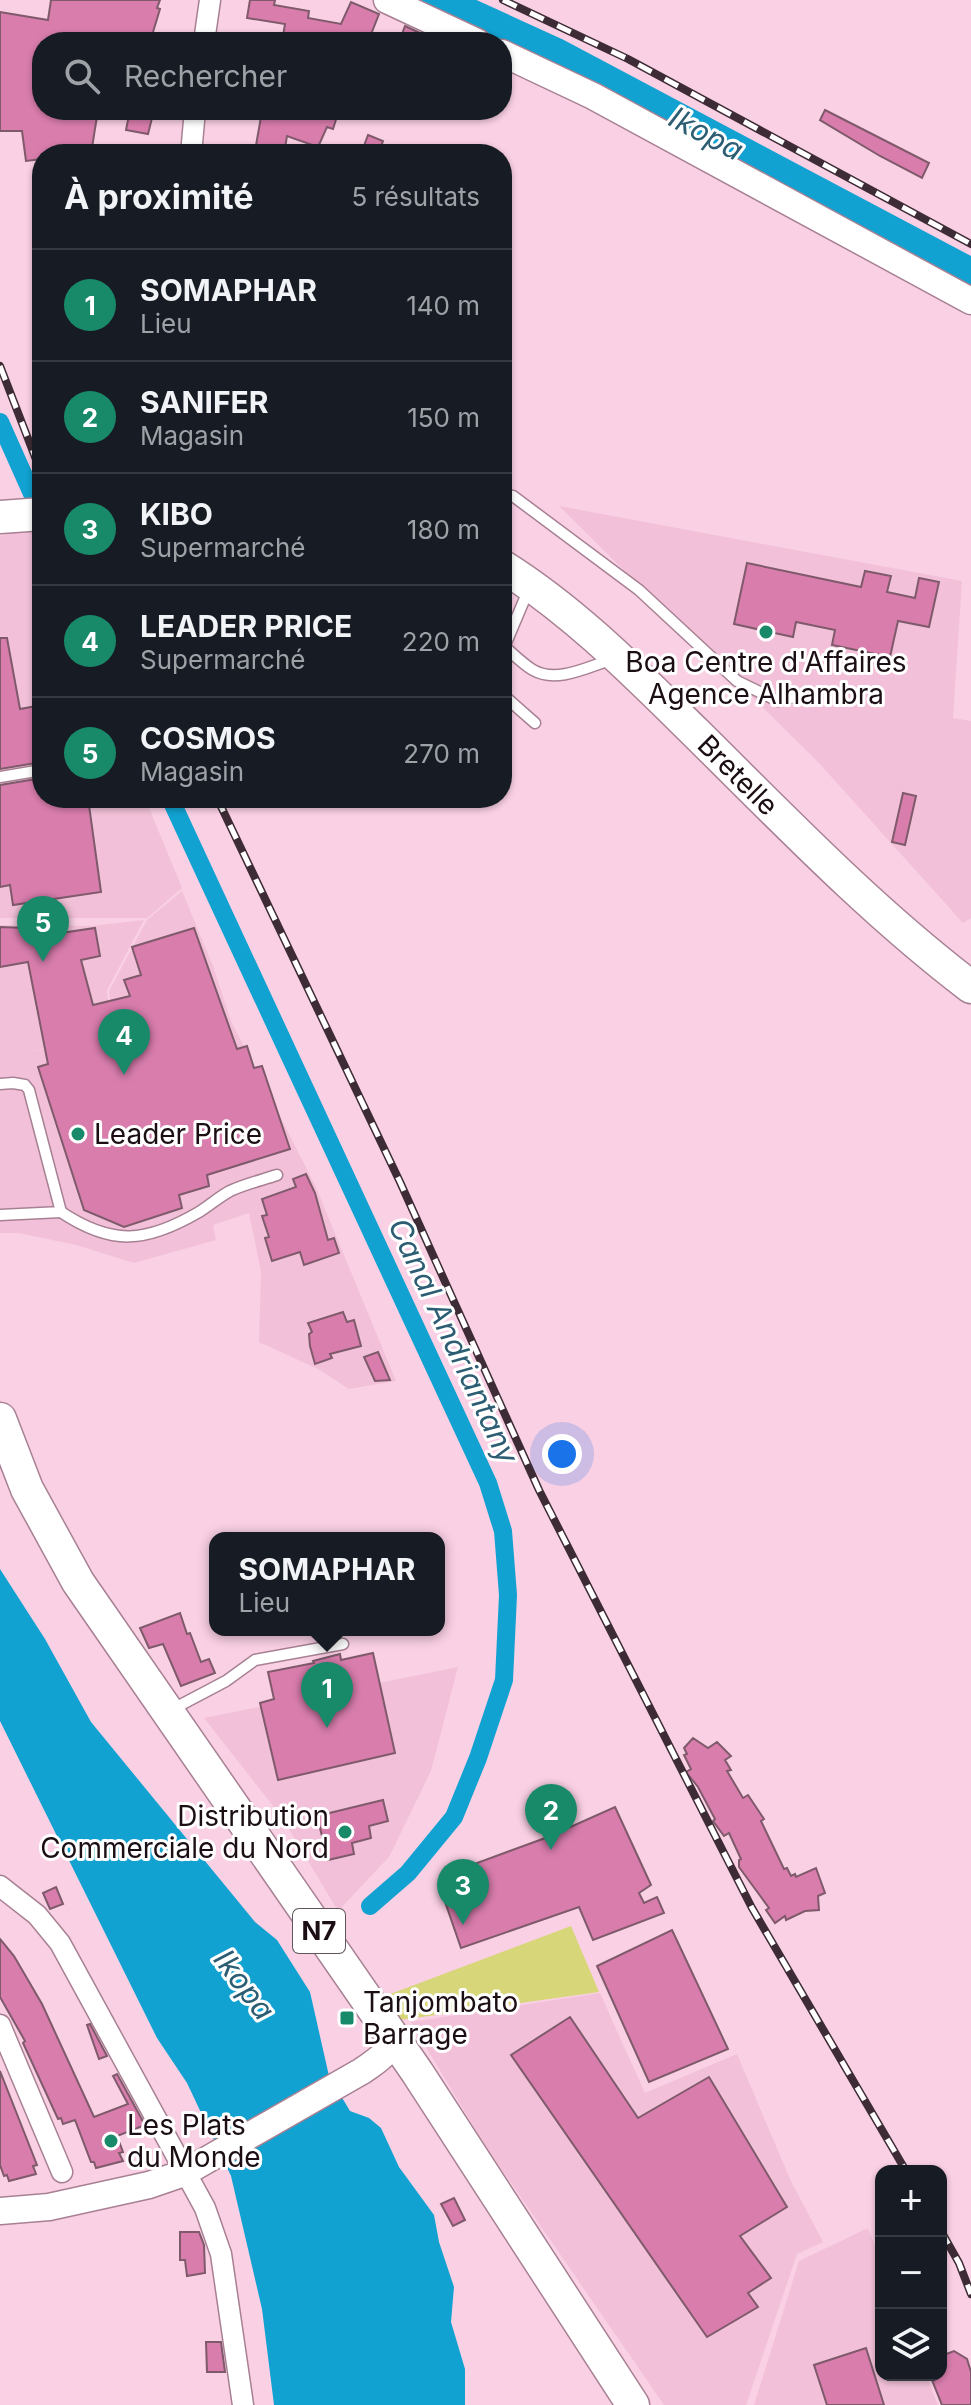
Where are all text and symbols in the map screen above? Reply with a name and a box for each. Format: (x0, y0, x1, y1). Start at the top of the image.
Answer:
search box (32, 32, 512, 120)
icon: search (60, 54, 104, 98)
text: Rechercher (124, 58, 287, 94)
water label: Ikopa (663, 99, 750, 167)
text: À proximité (64, 176, 254, 217)
text: 5 résultats (351, 181, 480, 212)
text: SOMAPHAR (140, 272, 317, 308)
text: 1 (84, 290, 96, 321)
text: 140 m (406, 290, 480, 321)
text: Lieu (140, 308, 192, 339)
text: SANIFER (140, 384, 268, 420)
text: 2 (82, 402, 98, 433)
text: 150 m (407, 402, 480, 433)
text: Magasin (140, 420, 244, 451)
text: KIBO (140, 496, 213, 532)
text: 3 (82, 514, 98, 545)
text: 180 m (407, 514, 480, 545)
text: Supermarché (140, 532, 305, 563)
text: LEADER PRICE (140, 608, 352, 644)
marker: Boa Centre d'Affaires Agence Alhambra (757, 623, 775, 641)
text: 4 (81, 626, 99, 657)
text: 220 m (402, 626, 480, 657)
text: Supermarché (140, 644, 305, 675)
place label: Boa Centre d'Affaires Agence Alhambra (625, 645, 907, 711)
text: COSMOS (140, 720, 276, 756)
street label: Bretelle (691, 728, 785, 822)
text: 5 (82, 738, 98, 769)
text: 270 m (403, 738, 480, 769)
text: Magasin (140, 756, 244, 787)
pin: 5 (17, 896, 69, 962)
pin: 4 (98, 1009, 150, 1075)
place label: Leader Price (94, 1117, 262, 1151)
marker: Leader Price (69, 1125, 87, 1143)
water label: Canal Andriantany (381, 1212, 527, 1470)
your location (542, 1434, 582, 1474)
popup (209, 1532, 445, 1636)
text: SOMAPHAR (238, 1551, 416, 1587)
text: Lieu (238, 1587, 290, 1618)
pin: 1 (301, 1662, 353, 1728)
pin: 2 (525, 1784, 577, 1850)
place label: Distribution Commerciale du Nord (40, 1799, 329, 1865)
marker: Distribution Commerciale du Nord (336, 1823, 354, 1841)
pin: 3 (437, 1859, 489, 1925)
road number: N7 (293, 1909, 345, 1953)
water label: Ikopa (207, 1942, 283, 2027)
place label: Tanjombato Barrage (363, 1985, 518, 2051)
marker: Tanjombato Barrage (338, 2009, 356, 2027)
place label: Les Plats du Monde (127, 2108, 261, 2174)
marker: Les Plats du Monde (102, 2132, 120, 2150)
map controls (875, 2165, 947, 2381)
button: + (875, 2165, 947, 2237)
button: − (875, 2237, 947, 2309)
button: layers (875, 2309, 947, 2381)

